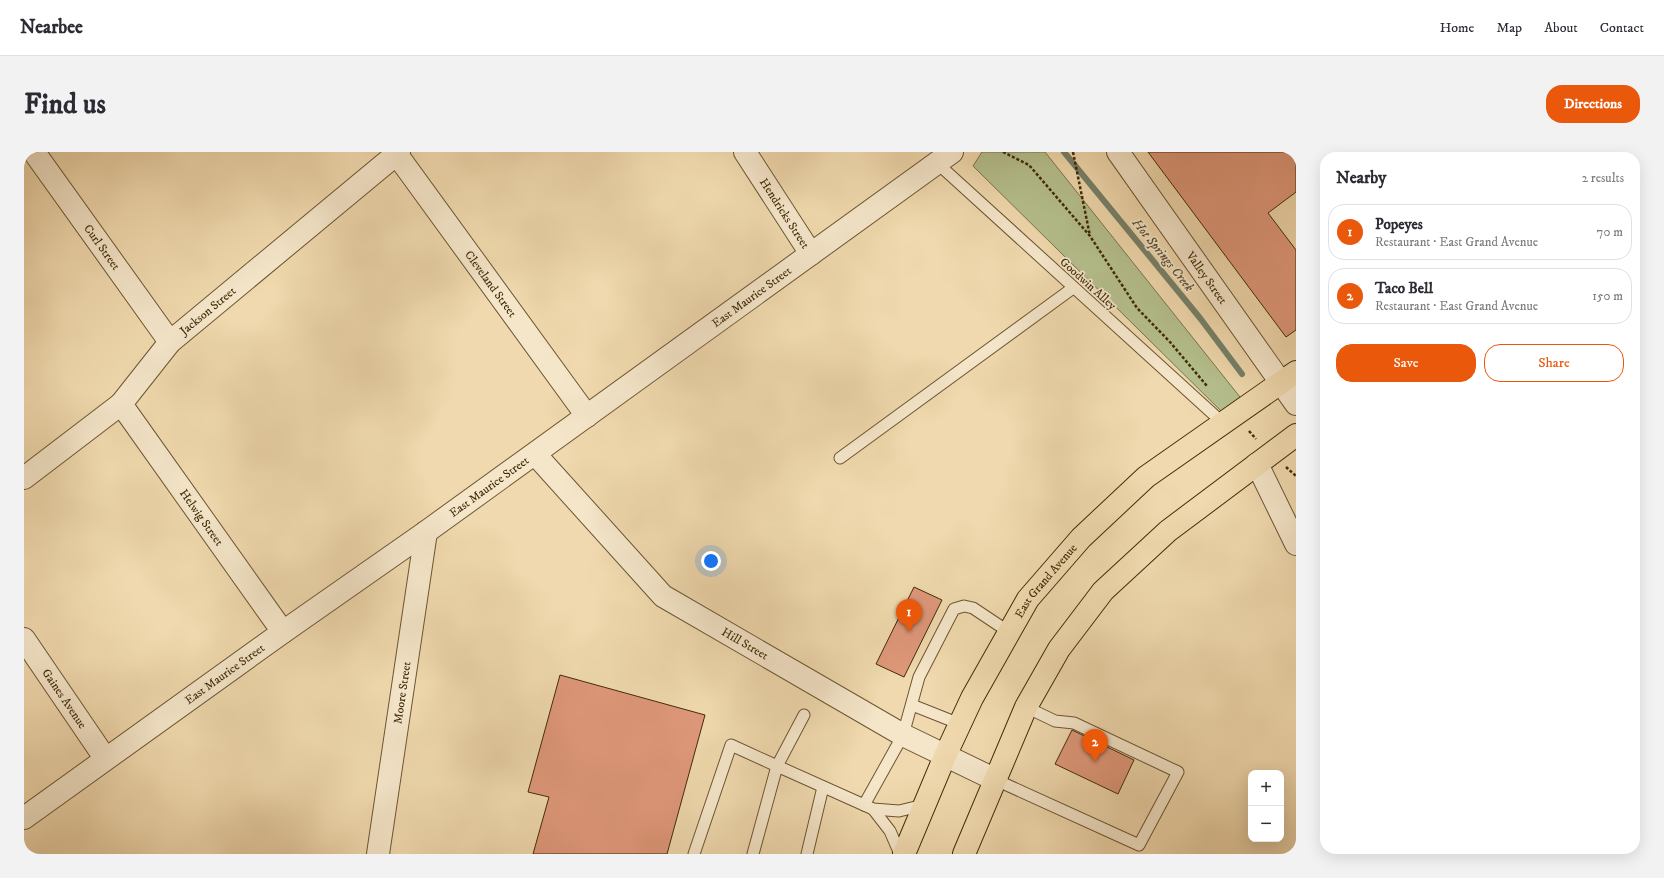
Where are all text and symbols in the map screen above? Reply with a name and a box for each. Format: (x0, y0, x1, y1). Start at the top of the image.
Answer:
text: Nearbee (20, 16, 83, 39)
text: Home (1440, 19, 1474, 37)
text: Map (1496, 19, 1522, 37)
text: About (1544, 19, 1578, 37)
text: Contact (1600, 19, 1644, 37)
button: Directions (1546, 85, 1640, 123)
text: Find us (24, 87, 106, 122)
text: Nearby (1336, 167, 1386, 189)
text: 2 results (1582, 170, 1624, 186)
street label: Hendricks Street (756, 175, 813, 251)
water label: Hot Springs Creek (1128, 214, 1198, 295)
text: Popeyes (1375, 215, 1423, 234)
street label: Curl Street (81, 221, 124, 273)
text: 1 (1348, 224, 1352, 240)
text: 70 m (1597, 224, 1623, 240)
text: Restaurant · East Grand Avenue (1375, 234, 1538, 250)
street label: Cleveland Street (462, 248, 520, 320)
street label: Valley Street (1183, 248, 1231, 307)
street label: Goodwin Alley (1057, 255, 1120, 314)
street label: East Maurice Street (709, 263, 794, 331)
text: Taco Bell (1375, 279, 1433, 298)
street label: Jackson Street (176, 283, 239, 339)
text: 2 (1347, 288, 1353, 304)
text: 150 m (1592, 288, 1623, 304)
text: Restaurant · East Grand Avenue (1375, 298, 1538, 314)
button: Save (1336, 344, 1476, 382)
button: Share (1484, 344, 1624, 382)
street label: East Maurice Street (446, 453, 532, 520)
street label: Helwig Street (176, 486, 227, 549)
street label: East Grand Avenue (1011, 541, 1080, 621)
your location (701, 551, 721, 571)
pin: 1 (896, 599, 922, 632)
street label: Hill Street (719, 624, 771, 663)
street label: East Maurice Street (182, 640, 268, 708)
street label: Moore Street (390, 660, 414, 725)
street label: Gaines Avenue (39, 666, 90, 731)
pin: 2 (1082, 729, 1108, 762)
map controls (1248, 770, 1284, 842)
button: + (1248, 770, 1284, 806)
button: − (1248, 806, 1284, 842)

